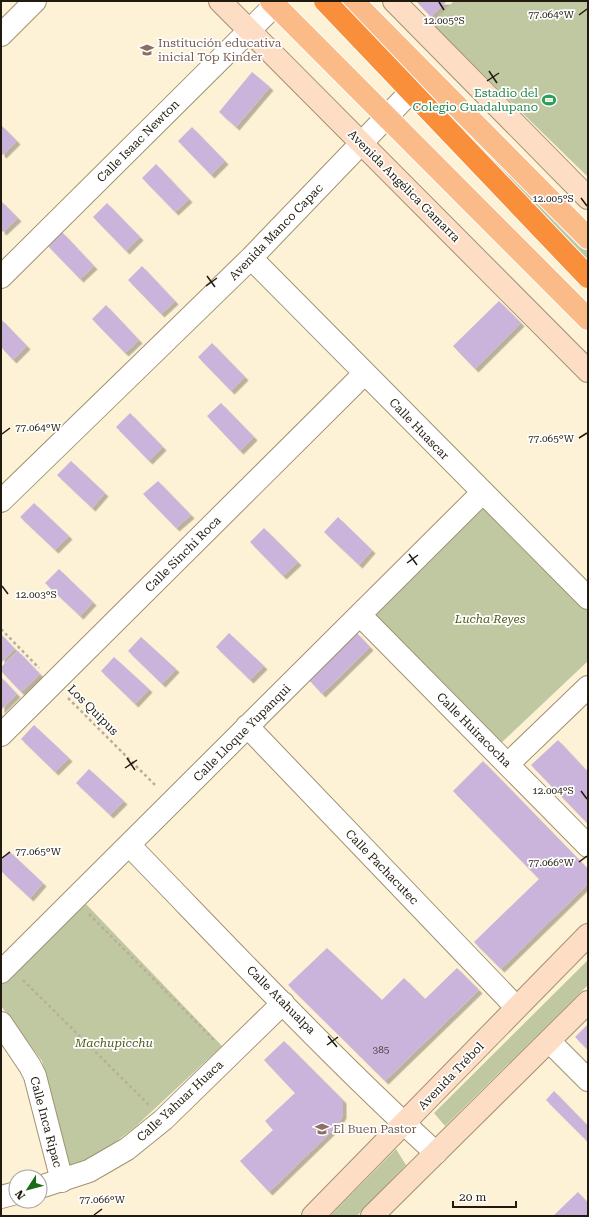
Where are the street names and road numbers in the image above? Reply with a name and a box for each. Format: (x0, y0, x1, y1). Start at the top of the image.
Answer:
street label: Calle Isaac Newton (94, 97, 182, 185)
street label: Avenida Angélica Gamarra (345, 127, 463, 245)
street label: Avenida Manco Capac (226, 181, 326, 283)
street label: Calle Huascar (386, 395, 452, 463)
street label: Calle Sinchi Roca (142, 513, 224, 595)
street label: Calle Lloque Yupanqui (191, 681, 294, 784)
street label: Los Quipus (65, 682, 121, 738)
street label: Calle Huiracocha (434, 690, 515, 771)
street label: Calle Pachacutec (343, 827, 422, 908)
street label: Calle Atahualpa (244, 963, 318, 1037)
street label: Avenida Trébol (415, 1039, 487, 1113)
street label: Calle Yahuar Huaca (134, 1057, 226, 1145)
street label: Calle Inca Ripac (27, 1075, 65, 1169)

